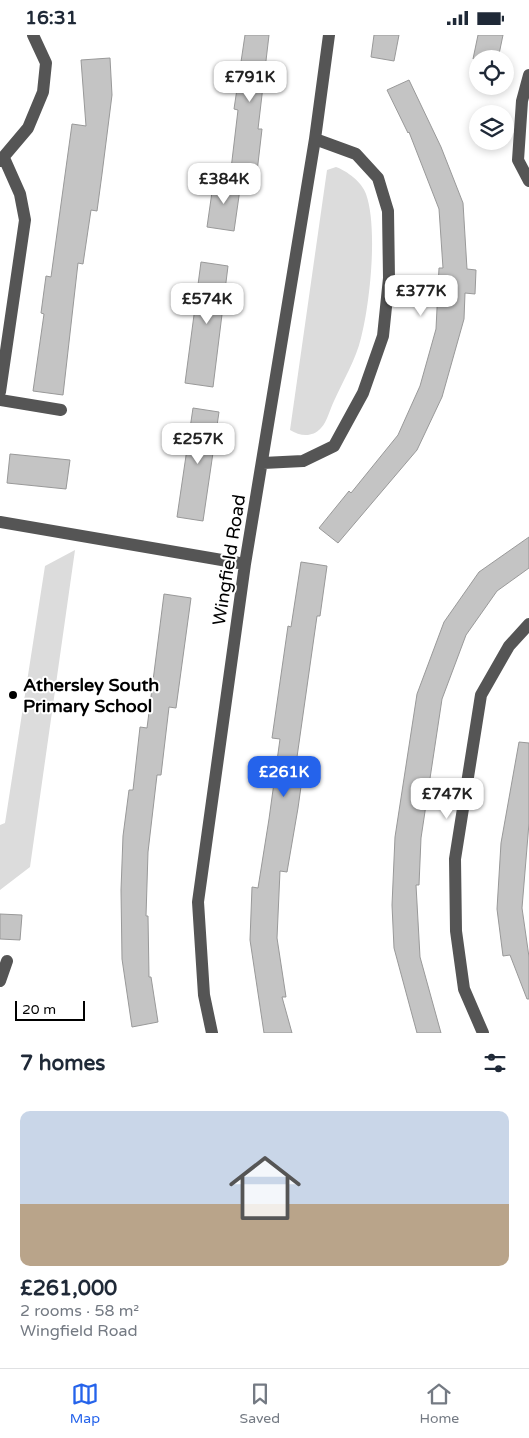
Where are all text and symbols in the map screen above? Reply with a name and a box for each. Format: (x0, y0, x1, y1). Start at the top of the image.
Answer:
text: 16:31 (25, 7, 78, 29)
map controls (469, 50, 514, 150)
button: locate (469, 50, 514, 95)
pin: £791K (215, 61, 285, 103)
text: £791K (225, 67, 275, 87)
button: layers (469, 105, 514, 150)
pin: £384K (189, 163, 259, 205)
text: £384K (199, 169, 249, 189)
pin: £377K (386, 275, 456, 317)
text: £377K (396, 281, 446, 301)
pin: £574K (172, 283, 242, 325)
text: £574K (182, 289, 232, 309)
pin: £257K (163, 423, 233, 465)
text: £257K (173, 429, 223, 449)
street label: Wingfield Road (208, 493, 250, 627)
place label: Athersley South Primary School (23, 674, 159, 717)
marker: Athersley South Primary School (7, 689, 19, 701)
pin: £261K (249, 755, 319, 798)
text: £261K (259, 762, 309, 782)
pin: £747K (412, 777, 482, 820)
text: £747K (422, 784, 472, 804)
scale bar (15, 998, 85, 1021)
text: 20 m (22, 1001, 56, 1018)
icon: filters (481, 1049, 509, 1077)
text: 7 homes (20, 1051, 105, 1076)
icon: home (220, 1143, 310, 1233)
text: £261,000 (20, 1276, 117, 1301)
text: 2 rooms · 58 m² (20, 1301, 139, 1321)
text: Wingfield Road (20, 1321, 138, 1341)
tab: Map (70, 1380, 100, 1427)
tab: Saved (240, 1380, 280, 1427)
tab: Home (420, 1380, 459, 1427)

